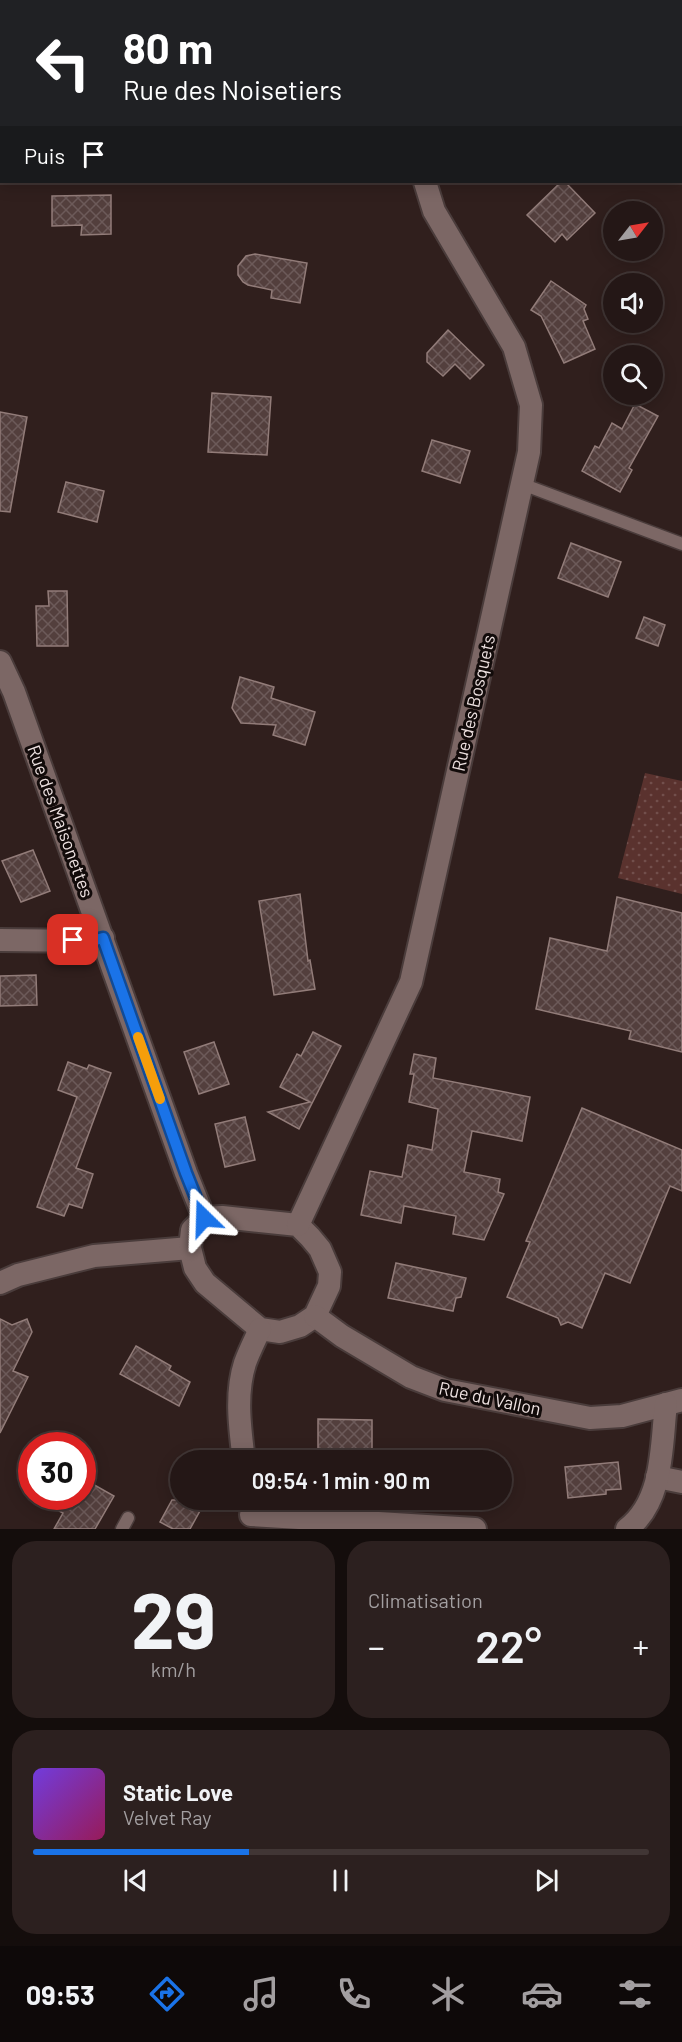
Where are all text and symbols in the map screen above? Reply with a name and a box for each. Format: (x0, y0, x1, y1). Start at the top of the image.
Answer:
text: 80 m (123, 22, 213, 72)
icon: left (24, 24, 102, 102)
text: Rue des Noisetiers (123, 73, 342, 105)
icon: arrive (77, 138, 110, 171)
text: Puis (24, 142, 65, 168)
north arrow (603, 201, 663, 261)
map controls (603, 201, 663, 405)
button: sound (603, 273, 663, 333)
button: search (603, 345, 663, 405)
street label: Rue des Bosquets (447, 633, 499, 773)
street label: Rue des Maisonettes (23, 742, 99, 900)
pin (47, 914, 98, 965)
icon: arrive (56, 923, 89, 956)
position arrow (172, 1186, 236, 1250)
street label: Rue du Vallon (437, 1376, 543, 1420)
speed limit sign: 30 (18, 1432, 96, 1510)
text: 09:54 · 1 min · 90 m (252, 1467, 430, 1493)
text: 29 (131, 1571, 216, 1665)
text: Climatisation (368, 1588, 483, 1612)
text: 22° (475, 1618, 542, 1672)
text: − (368, 1626, 385, 1666)
text: + (632, 1626, 649, 1666)
text: km/h (151, 1657, 196, 1681)
text: Static Love (123, 1779, 233, 1805)
text: Velvet Ray (123, 1805, 212, 1829)
icon: previous (119, 1864, 152, 1897)
icon: pause (324, 1864, 357, 1897)
icon: next (530, 1864, 563, 1897)
icon: directions (146, 1973, 188, 2015)
icon: music (240, 1973, 282, 2015)
icon: phone (333, 1973, 375, 2015)
icon: climate (427, 1973, 469, 2015)
icon: car (521, 1973, 563, 2015)
icon: filters (614, 1973, 656, 2015)
text: 09:53 (26, 1978, 95, 2010)

